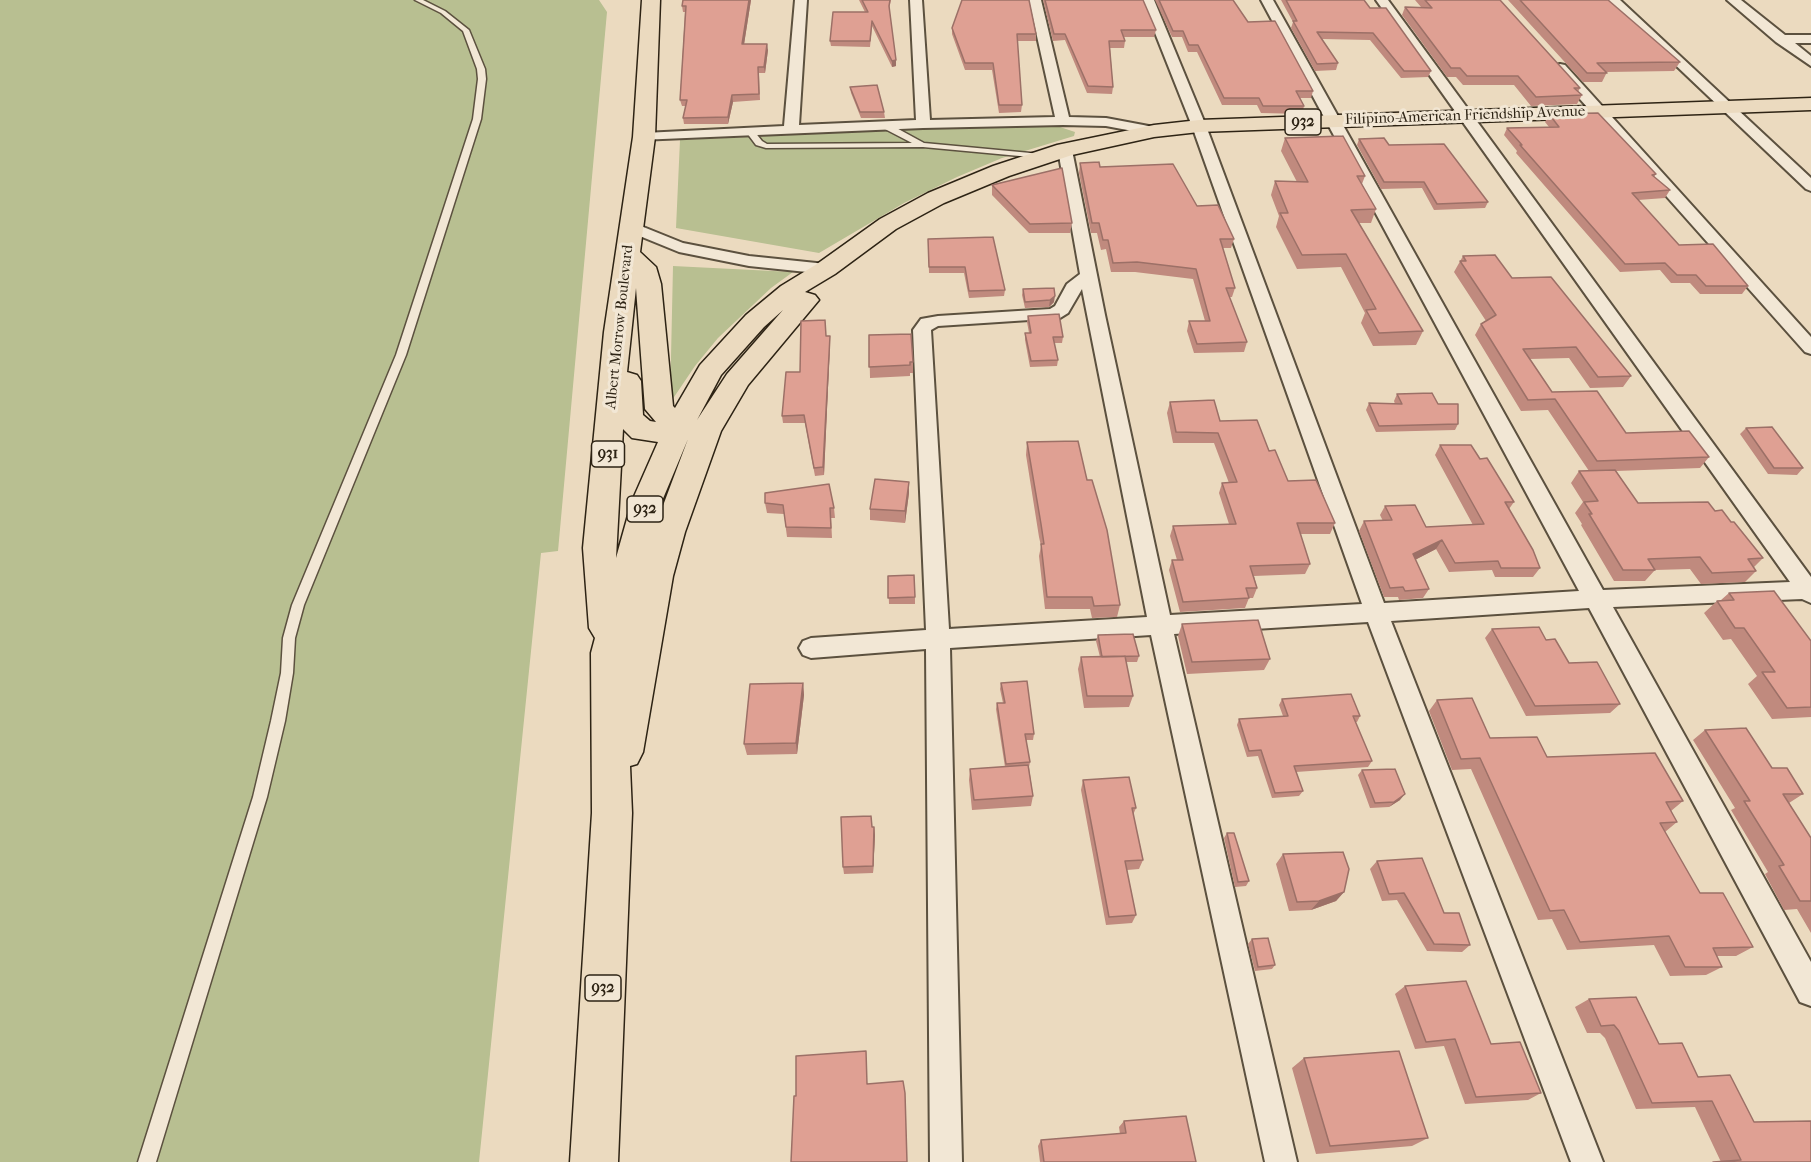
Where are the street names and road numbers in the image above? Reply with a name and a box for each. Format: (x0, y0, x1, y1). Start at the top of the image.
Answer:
street label: Filipino-American Friendship Avenue (1345, 103, 1585, 129)
road number: 932 (1285, 109, 1321, 135)
street label: Albert Morrow Boulevard (602, 244, 638, 410)
road number: 931 (592, 441, 624, 467)
road number: 932 (627, 496, 663, 522)
road number: 932 (585, 975, 621, 1001)

